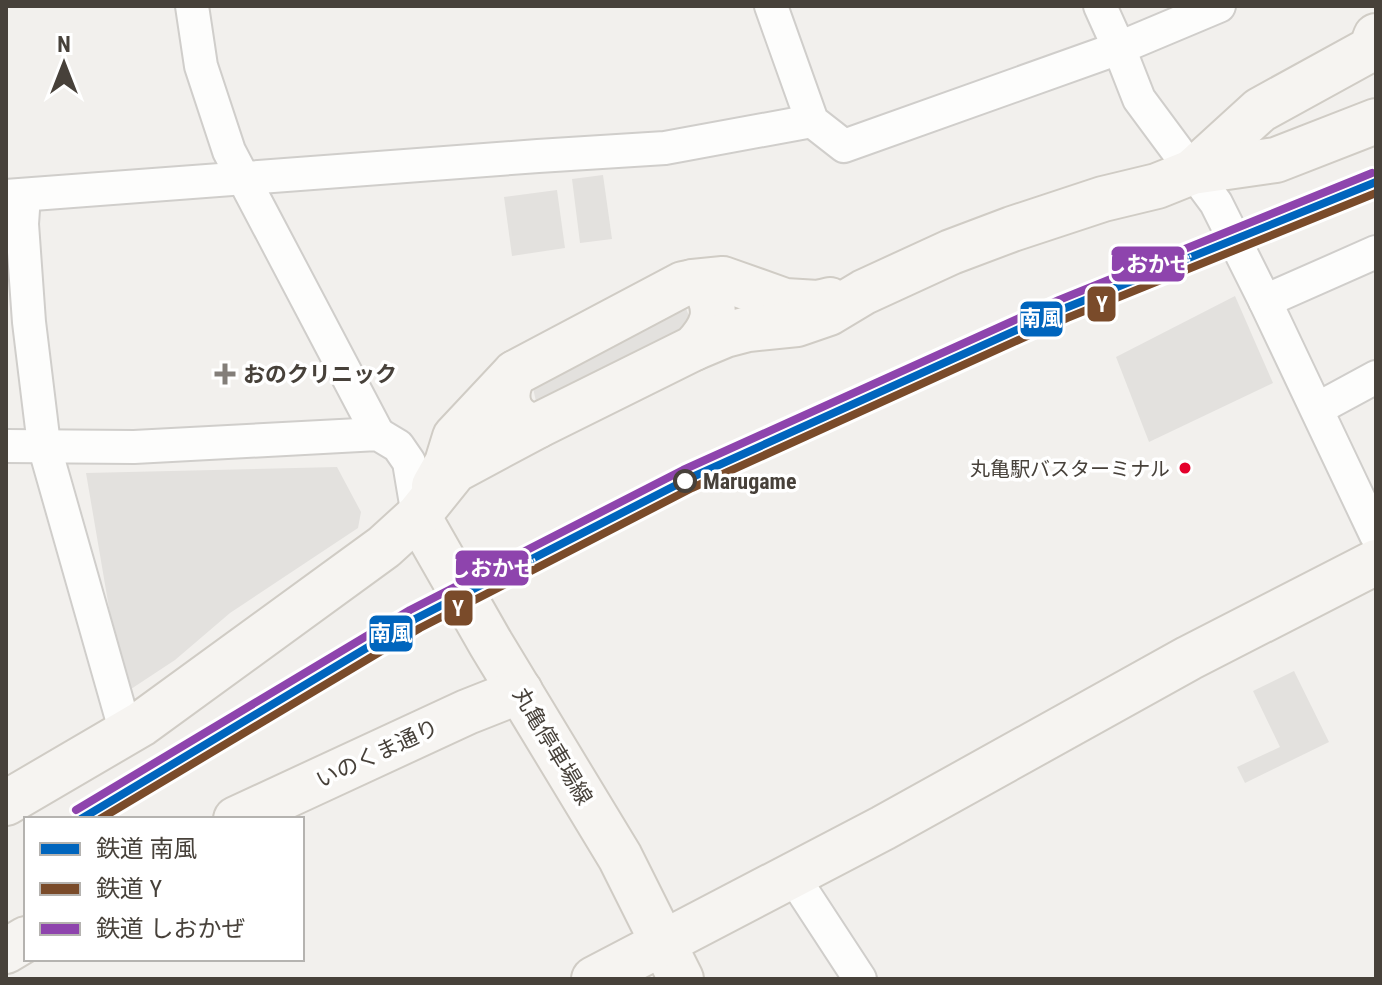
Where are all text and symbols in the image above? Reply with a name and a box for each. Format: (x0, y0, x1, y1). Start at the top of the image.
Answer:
north arrow (24, 24, 104, 104)
text: N (57, 32, 71, 57)
line badge: しおかぜ (1110, 245, 1186, 283)
text: しおかぜ (1104, 252, 1192, 277)
line badge: Y (1086, 285, 1117, 323)
text: Y (1096, 292, 1108, 317)
line badge: 南風 (1019, 300, 1064, 338)
text: 南風 (1019, 306, 1063, 331)
place label: おのクリニック (243, 362, 397, 387)
marker: おのクリニック (214, 363, 236, 385)
place label: 丸亀駅バスターミナル (970, 457, 1170, 481)
marker: 丸亀駅バスターミナル (1177, 460, 1193, 476)
place label: Marugame (703, 469, 796, 494)
marker: Marugame (674, 470, 696, 492)
line badge: しおかぜ (454, 549, 530, 587)
text: しおかぜ (448, 556, 536, 581)
line badge: Y (443, 589, 474, 627)
text: Y (452, 596, 464, 621)
line badge: 南風 (368, 614, 414, 653)
text: 南風 (369, 621, 413, 646)
street label: 丸亀停車場線 (508, 683, 597, 809)
street label: いのくま通り (312, 714, 442, 793)
legend (24, 817, 304, 961)
text: 鉄道 南風 (96, 835, 198, 863)
text: 鉄道 Y (96, 875, 163, 903)
text: 鉄道 しおかぜ (96, 915, 246, 943)

